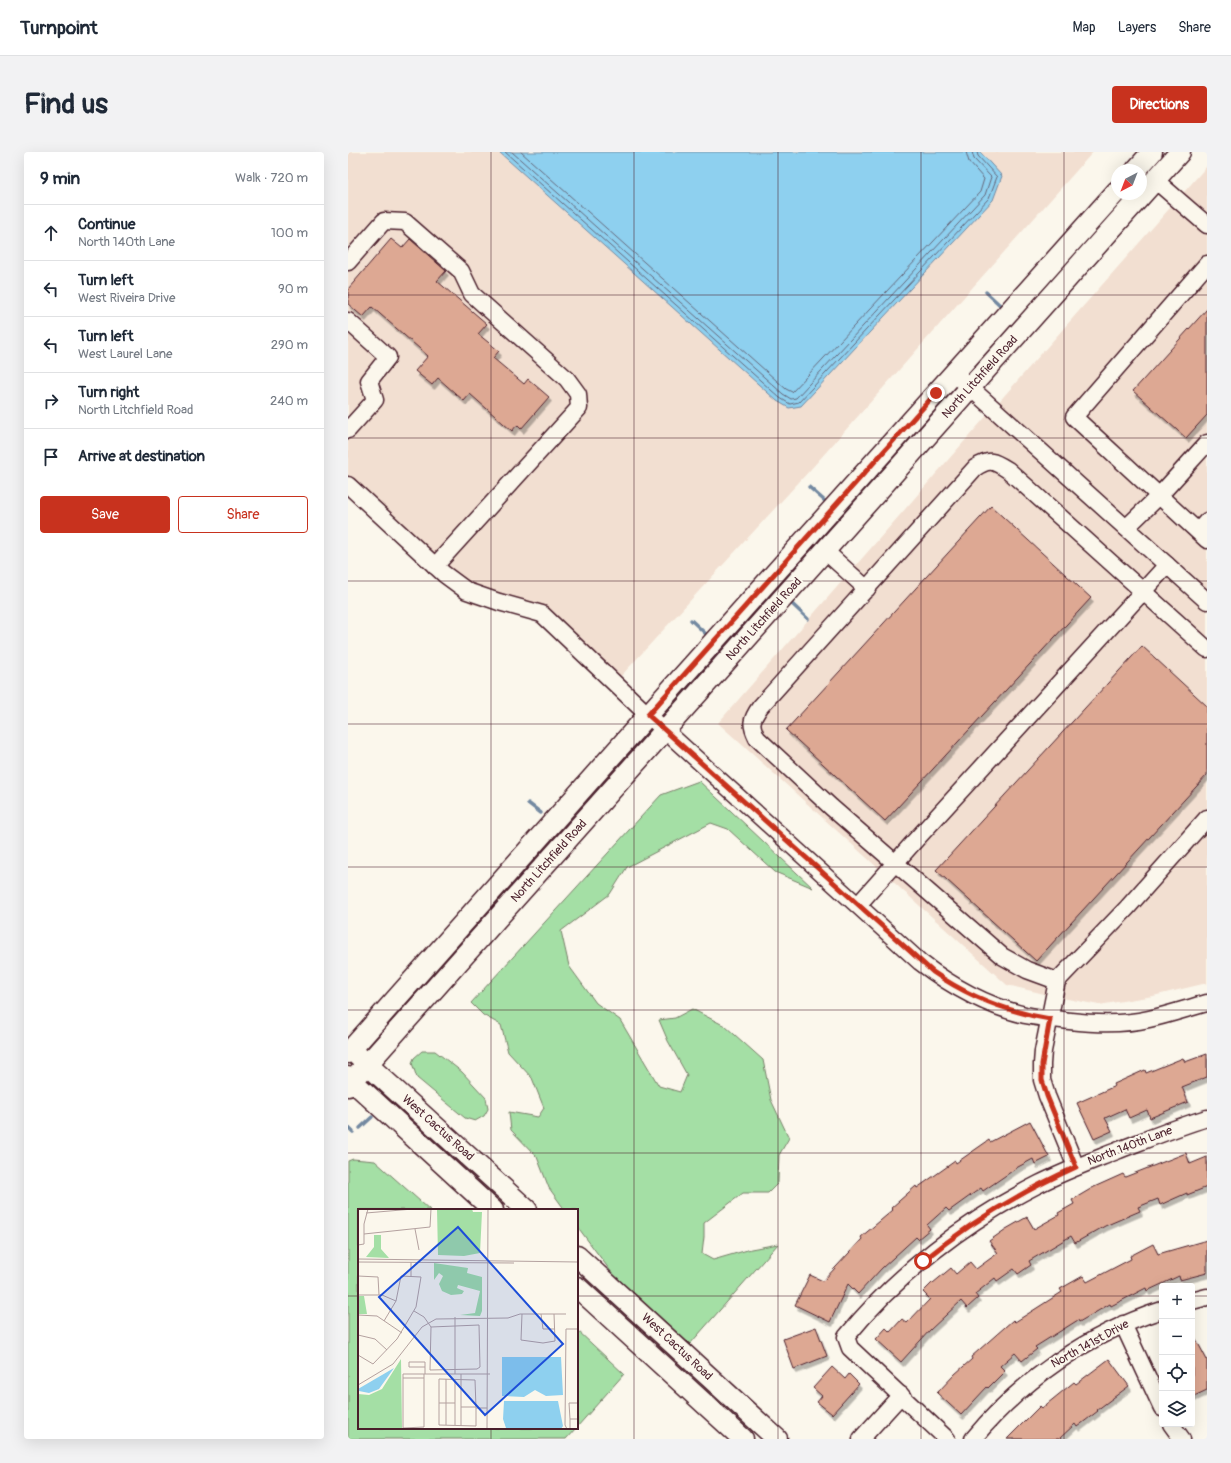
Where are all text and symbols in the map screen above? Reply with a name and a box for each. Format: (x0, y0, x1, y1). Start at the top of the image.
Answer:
text: Turnpoint (20, 16, 98, 40)
text: Map (1073, 19, 1096, 36)
text: Layers (1118, 19, 1156, 36)
text: Share (1178, 19, 1211, 36)
button: Directions (1112, 86, 1207, 123)
text: Find us (24, 87, 108, 122)
north arrow (1111, 164, 1147, 200)
text: 9 min (40, 168, 80, 189)
text: Walk · 720 m (235, 170, 308, 186)
text: Continue (78, 215, 136, 234)
icon: ahead (40, 222, 62, 244)
text: 100 m (271, 225, 308, 241)
text: North 140th Lane (78, 234, 175, 250)
text: Turn left (78, 271, 134, 290)
icon: left (40, 278, 62, 300)
text: 90 m (278, 281, 308, 297)
text: West Riveira Drive (78, 290, 175, 306)
text: Turn left (78, 327, 134, 346)
street label: North Litchfield Road (939, 332, 1021, 422)
icon: left (40, 334, 62, 356)
text: 290 m (271, 337, 308, 353)
text: West Laurel Lane (78, 346, 173, 362)
text: Turn right (78, 383, 139, 402)
route end (927, 384, 945, 402)
icon: right (40, 390, 62, 412)
text: 240 m (270, 393, 308, 409)
text: North Litchfield Road (78, 402, 193, 418)
icon: arrive (40, 446, 62, 468)
text: Arrive at destination (78, 447, 205, 466)
button: Save (40, 496, 170, 533)
button: Share (178, 496, 308, 533)
street label: North Litchfield Road (723, 574, 805, 664)
street label: North Litchfield Road (508, 816, 590, 906)
street label: West Cactus Road (399, 1092, 477, 1164)
street label: North 140th Lane (1086, 1123, 1175, 1169)
inset map (358, 1209, 578, 1429)
route start (914, 1252, 932, 1270)
map controls (1159, 1283, 1195, 1427)
button: + (1159, 1283, 1195, 1319)
street label: West Cactus Road (638, 1310, 716, 1384)
street label: North 141st Drive (1048, 1316, 1132, 1372)
button: − (1159, 1319, 1195, 1355)
button: locate (1159, 1355, 1195, 1391)
button: layers (1159, 1391, 1195, 1427)

